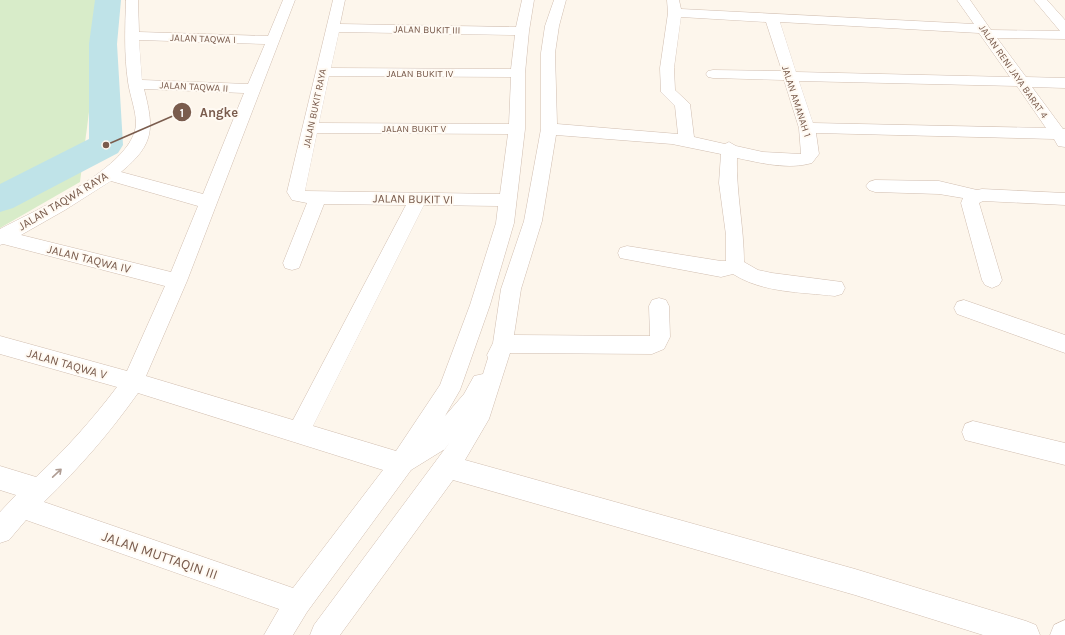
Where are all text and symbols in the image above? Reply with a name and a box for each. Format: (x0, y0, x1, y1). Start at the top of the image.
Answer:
street label: JALAN RENI JAYA BARAT 4 (976, 22, 1050, 121)
street label: JALAN BUKIT III (393, 23, 460, 37)
street label: JALAN TAQWA I (170, 32, 236, 46)
street label: JALAN AMANAH 1 (779, 64, 813, 139)
street label: JALAN BUKIT RAYA (301, 67, 329, 149)
street label: JALAN BUKIT IV (387, 68, 454, 80)
street label: JALAN TAQWA II (159, 79, 229, 95)
callout: Angke (172, 100, 247, 125)
text: Angke (200, 105, 238, 120)
text: 1 (180, 106, 184, 120)
street label: JALAN BUKIT V (382, 123, 446, 135)
street label: JALAN TAQWA RAYA (16, 169, 110, 233)
street label: JALAN BUKIT VI (373, 191, 453, 207)
street label: JALAN TAQWA IV (46, 242, 133, 276)
street label: JALAN TAQWA V (25, 346, 109, 382)
one-way arrow (52, 469, 62, 478)
street label: JALAN MUTTAQIN III (100, 528, 220, 583)

